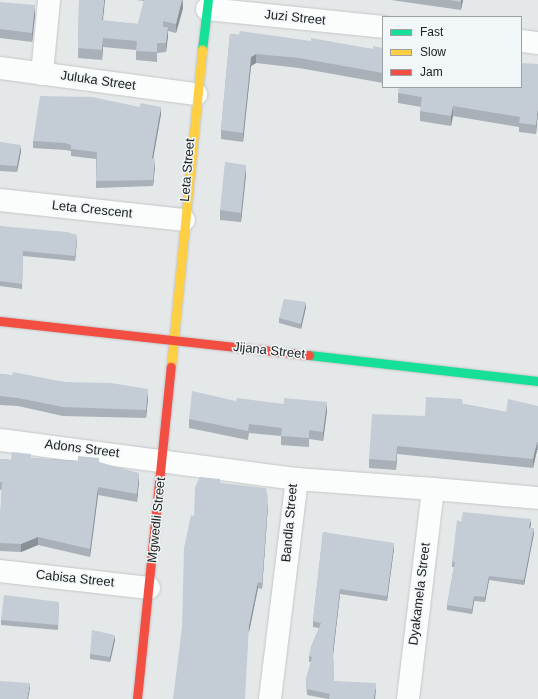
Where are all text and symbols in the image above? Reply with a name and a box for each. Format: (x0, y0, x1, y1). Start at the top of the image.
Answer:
street label: Juzi Street (264, 7, 326, 29)
legend (382, 16, 522, 88)
text: Fast (420, 25, 443, 39)
text: Slow (420, 45, 446, 59)
text: Jam (420, 65, 443, 79)
street label: Juluka Street (59, 68, 137, 94)
street label: Leta Street (177, 138, 199, 202)
street label: Leta Crescent (51, 198, 133, 222)
street label: Jijana Street (232, 339, 306, 363)
street label: Adons Street (44, 437, 120, 461)
street label: Mgwedli Street (145, 476, 169, 564)
street label: Bandla Street (279, 483, 301, 563)
street label: Dyakamela Street (406, 542, 434, 646)
street label: Cabisa Street (35, 567, 115, 591)

